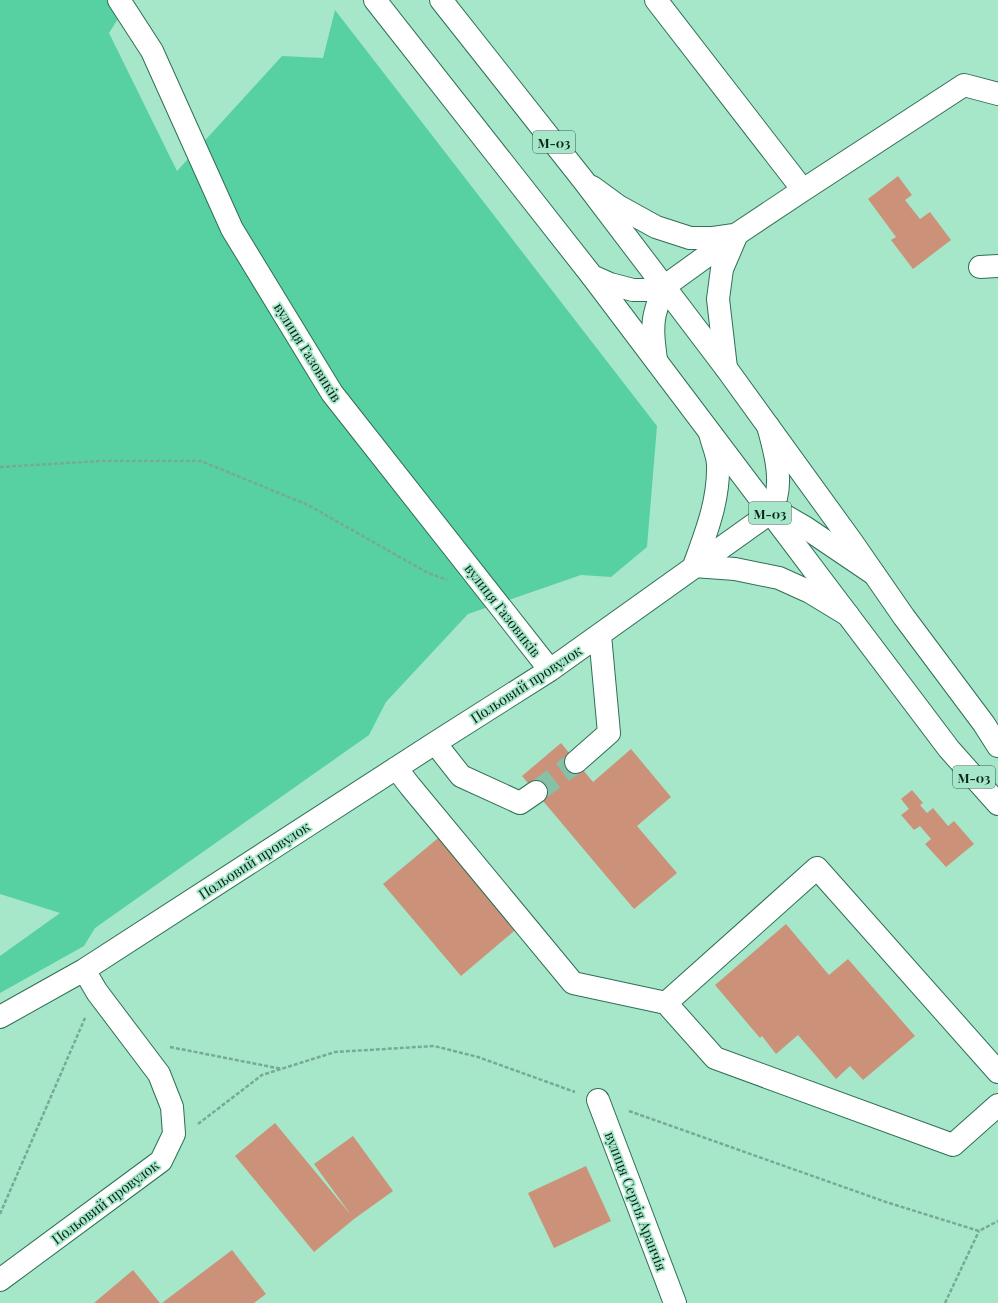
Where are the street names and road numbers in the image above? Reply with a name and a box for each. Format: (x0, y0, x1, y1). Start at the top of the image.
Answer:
road number: М-03 (533, 131, 575, 153)
street label: вулиця Газовиків (270, 299, 346, 406)
road number: М-03 (749, 502, 791, 524)
street label: вулиця Газовиків (460, 559, 546, 661)
street label: Польовий провулок (467, 641, 585, 727)
road number: М-03 (953, 766, 995, 788)
street label: Польовий провулок (195, 817, 313, 903)
street label: вулиця Сергія Аранчія (601, 1129, 672, 1274)
street label: Польовий провулок (48, 1155, 162, 1249)

